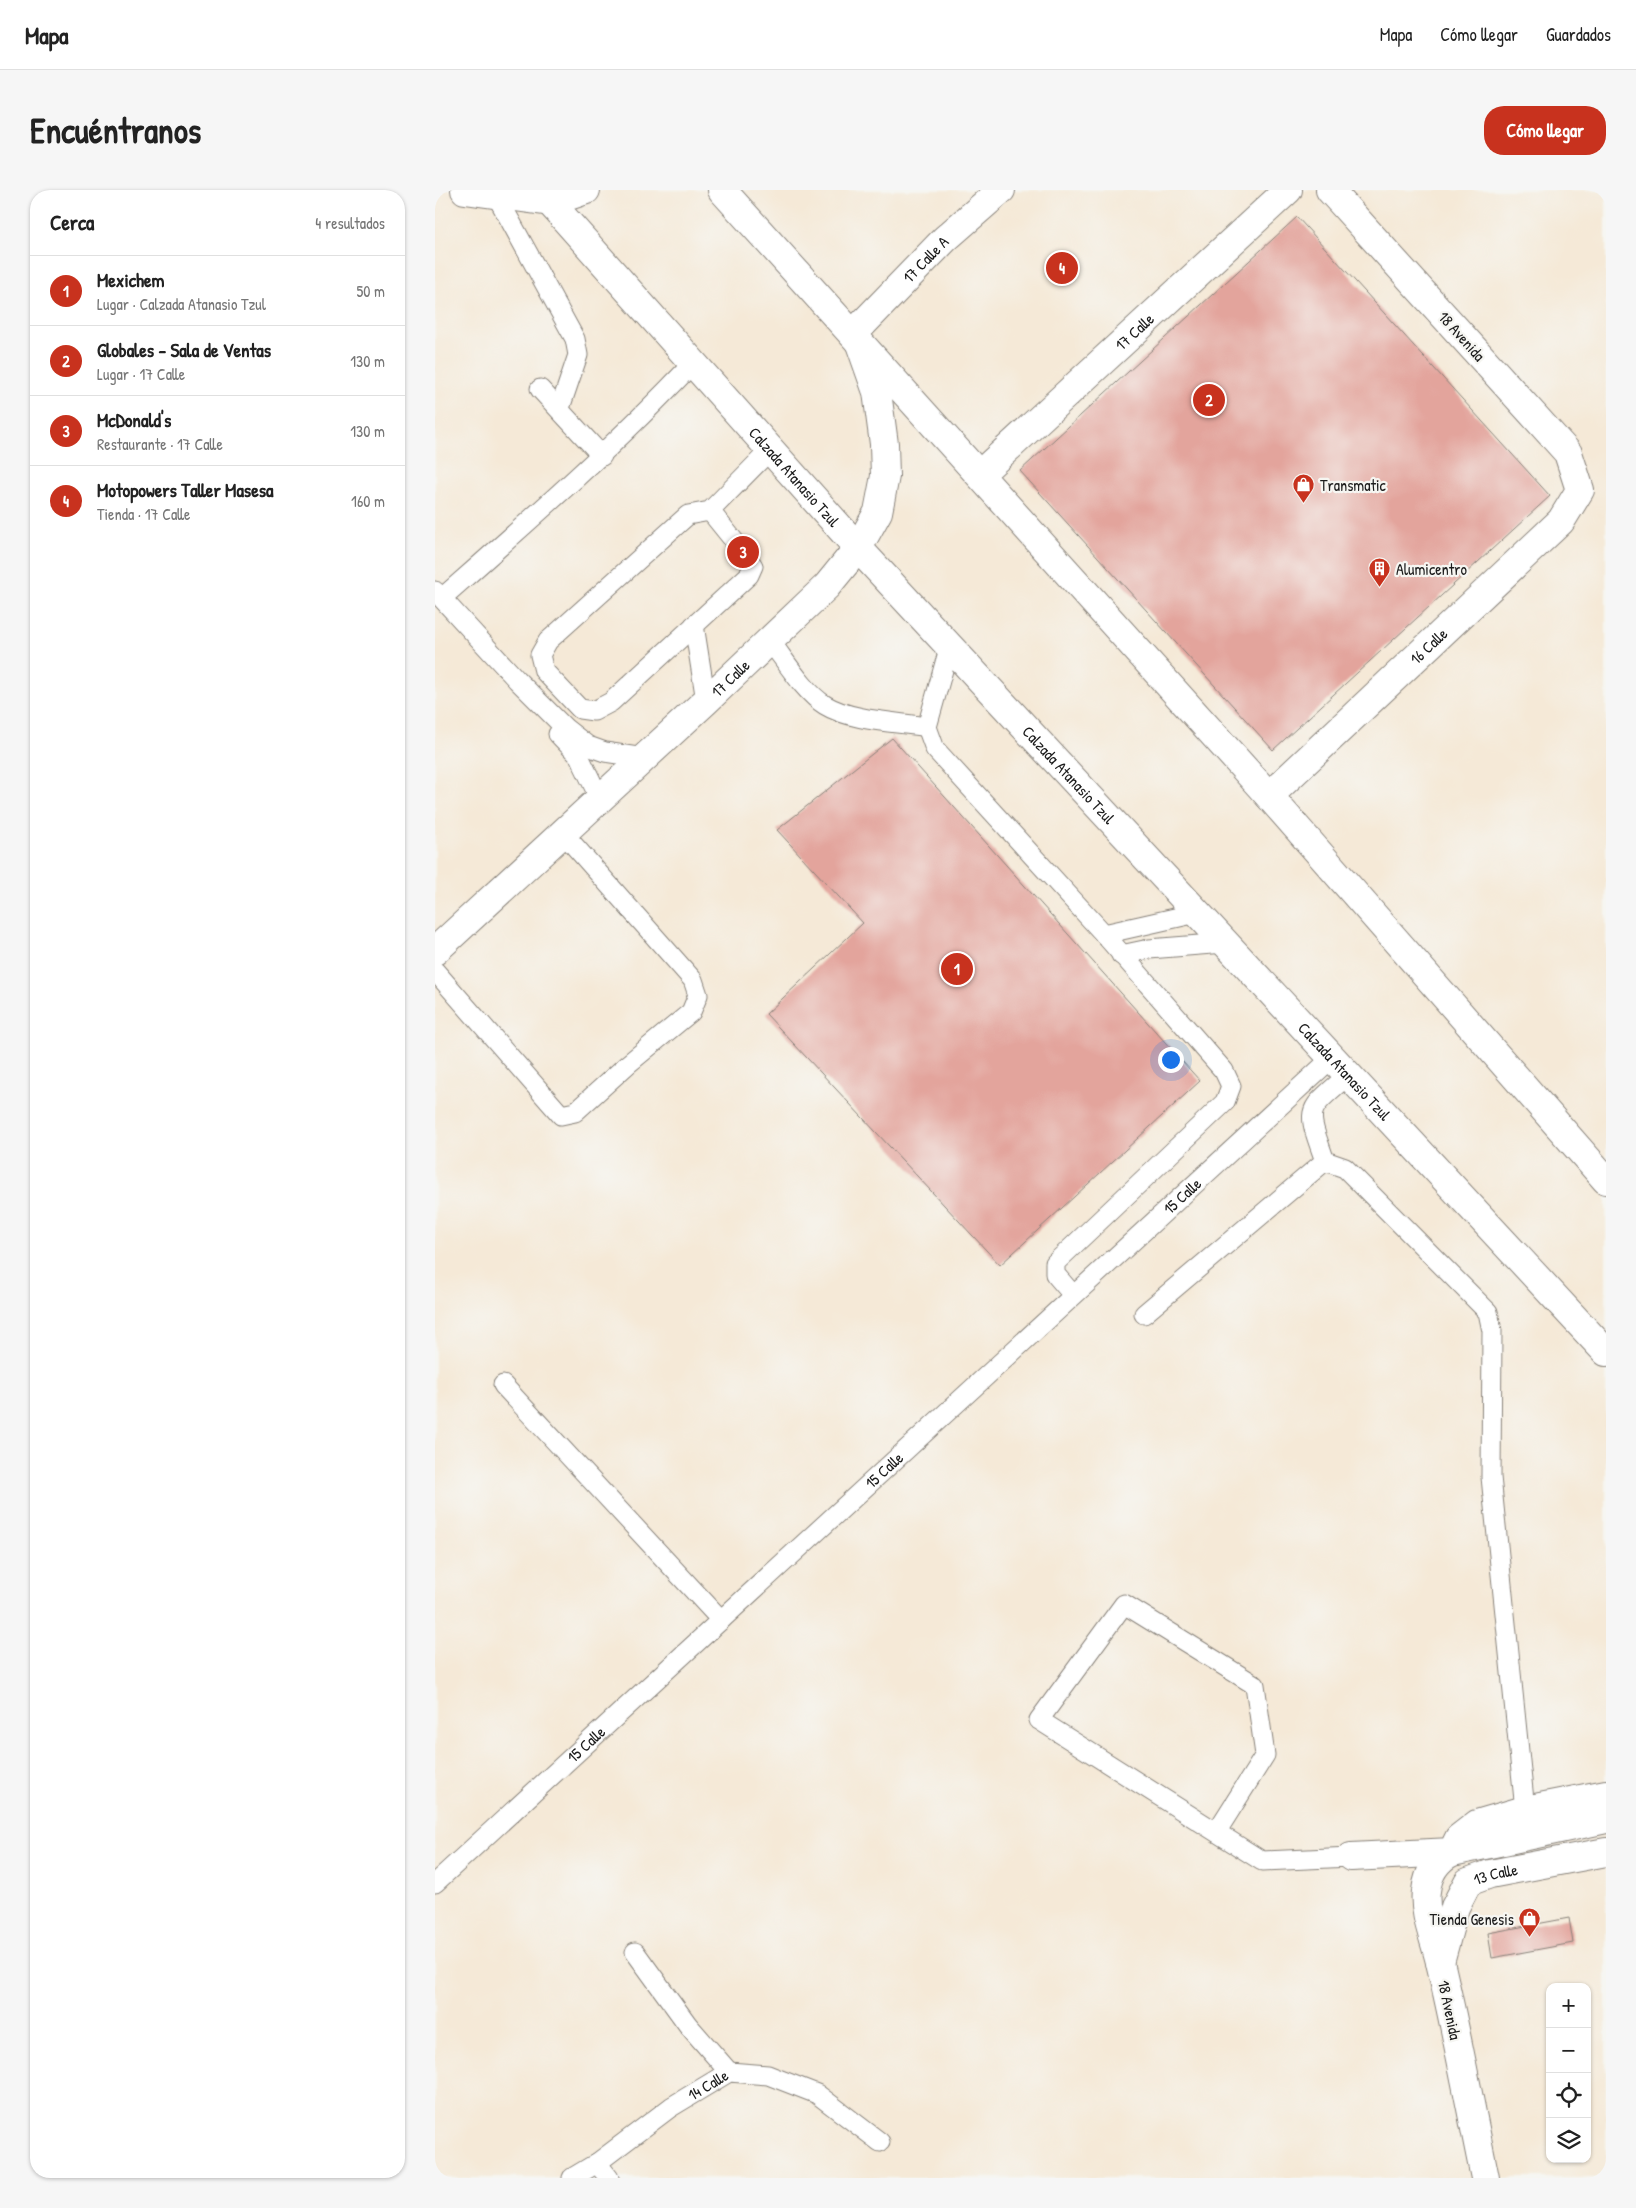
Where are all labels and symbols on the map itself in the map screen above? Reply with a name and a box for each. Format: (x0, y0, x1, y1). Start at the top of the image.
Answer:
street label: 17 Calle A (898, 231, 953, 288)
pin: 4 (1046, 249, 1078, 287)
street label: 18 Avenida (1434, 306, 1490, 366)
street label: 17 Calle (1110, 308, 1159, 355)
pin: 2 (1193, 381, 1225, 419)
street label: Calzada Atanasio Tzul (744, 422, 845, 532)
shop icon: Transmatic (1292, 473, 1316, 504)
place label: Transmatic (1320, 474, 1387, 496)
pin: 3 (727, 533, 759, 571)
building icon: Alumicentro (1368, 557, 1392, 588)
place label: Alumicentro (1396, 558, 1467, 580)
street label: 16 Calle (1405, 622, 1453, 669)
street label: 17 Calle (706, 654, 755, 702)
street label: Calzada Atanasio Tzul (1018, 721, 1121, 829)
pin: 1 (941, 950, 973, 988)
street label: Calzada Atanasio Tzul (1293, 1017, 1396, 1126)
your location (1158, 1047, 1184, 1073)
street label: 15 Calle (1158, 1172, 1206, 1219)
street label: 15 Calle (860, 1446, 908, 1493)
street label: 15 Calle (562, 1721, 610, 1767)
street label: 13 Calle (1470, 1858, 1520, 1890)
shop icon: Tienda Genesis (1518, 1907, 1542, 1938)
place label: Tienda Genesis (1430, 1908, 1514, 1930)
street label: 18 Avenida (1433, 1978, 1467, 2042)
street label: 14 Calle (683, 2064, 733, 2106)

